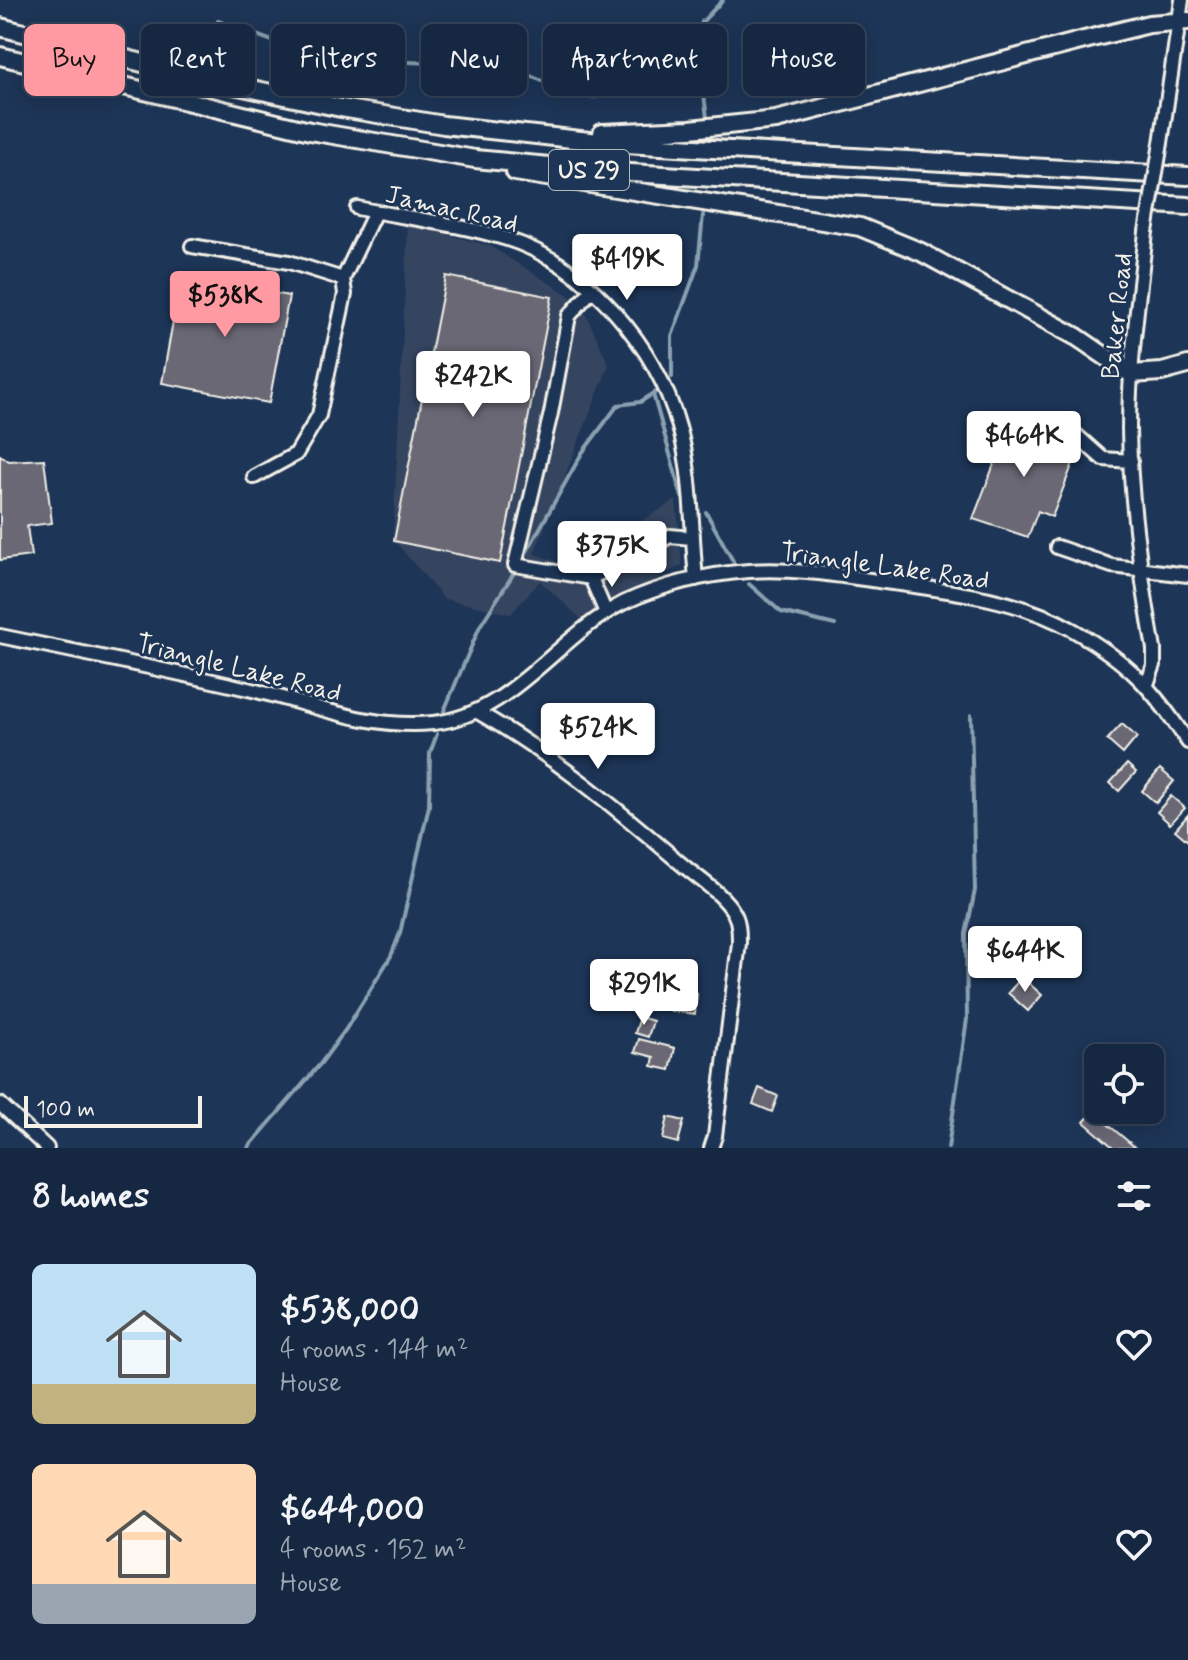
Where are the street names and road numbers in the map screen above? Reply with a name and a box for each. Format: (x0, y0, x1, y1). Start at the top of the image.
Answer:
road number: US 29 (549, 150, 629, 190)
street label: Jamac Road (382, 178, 521, 242)
street label: Baker Road (1094, 251, 1142, 381)
street label: Triangle Lake Road (778, 536, 991, 598)
street label: Triangle Lake Road (132, 627, 345, 711)

